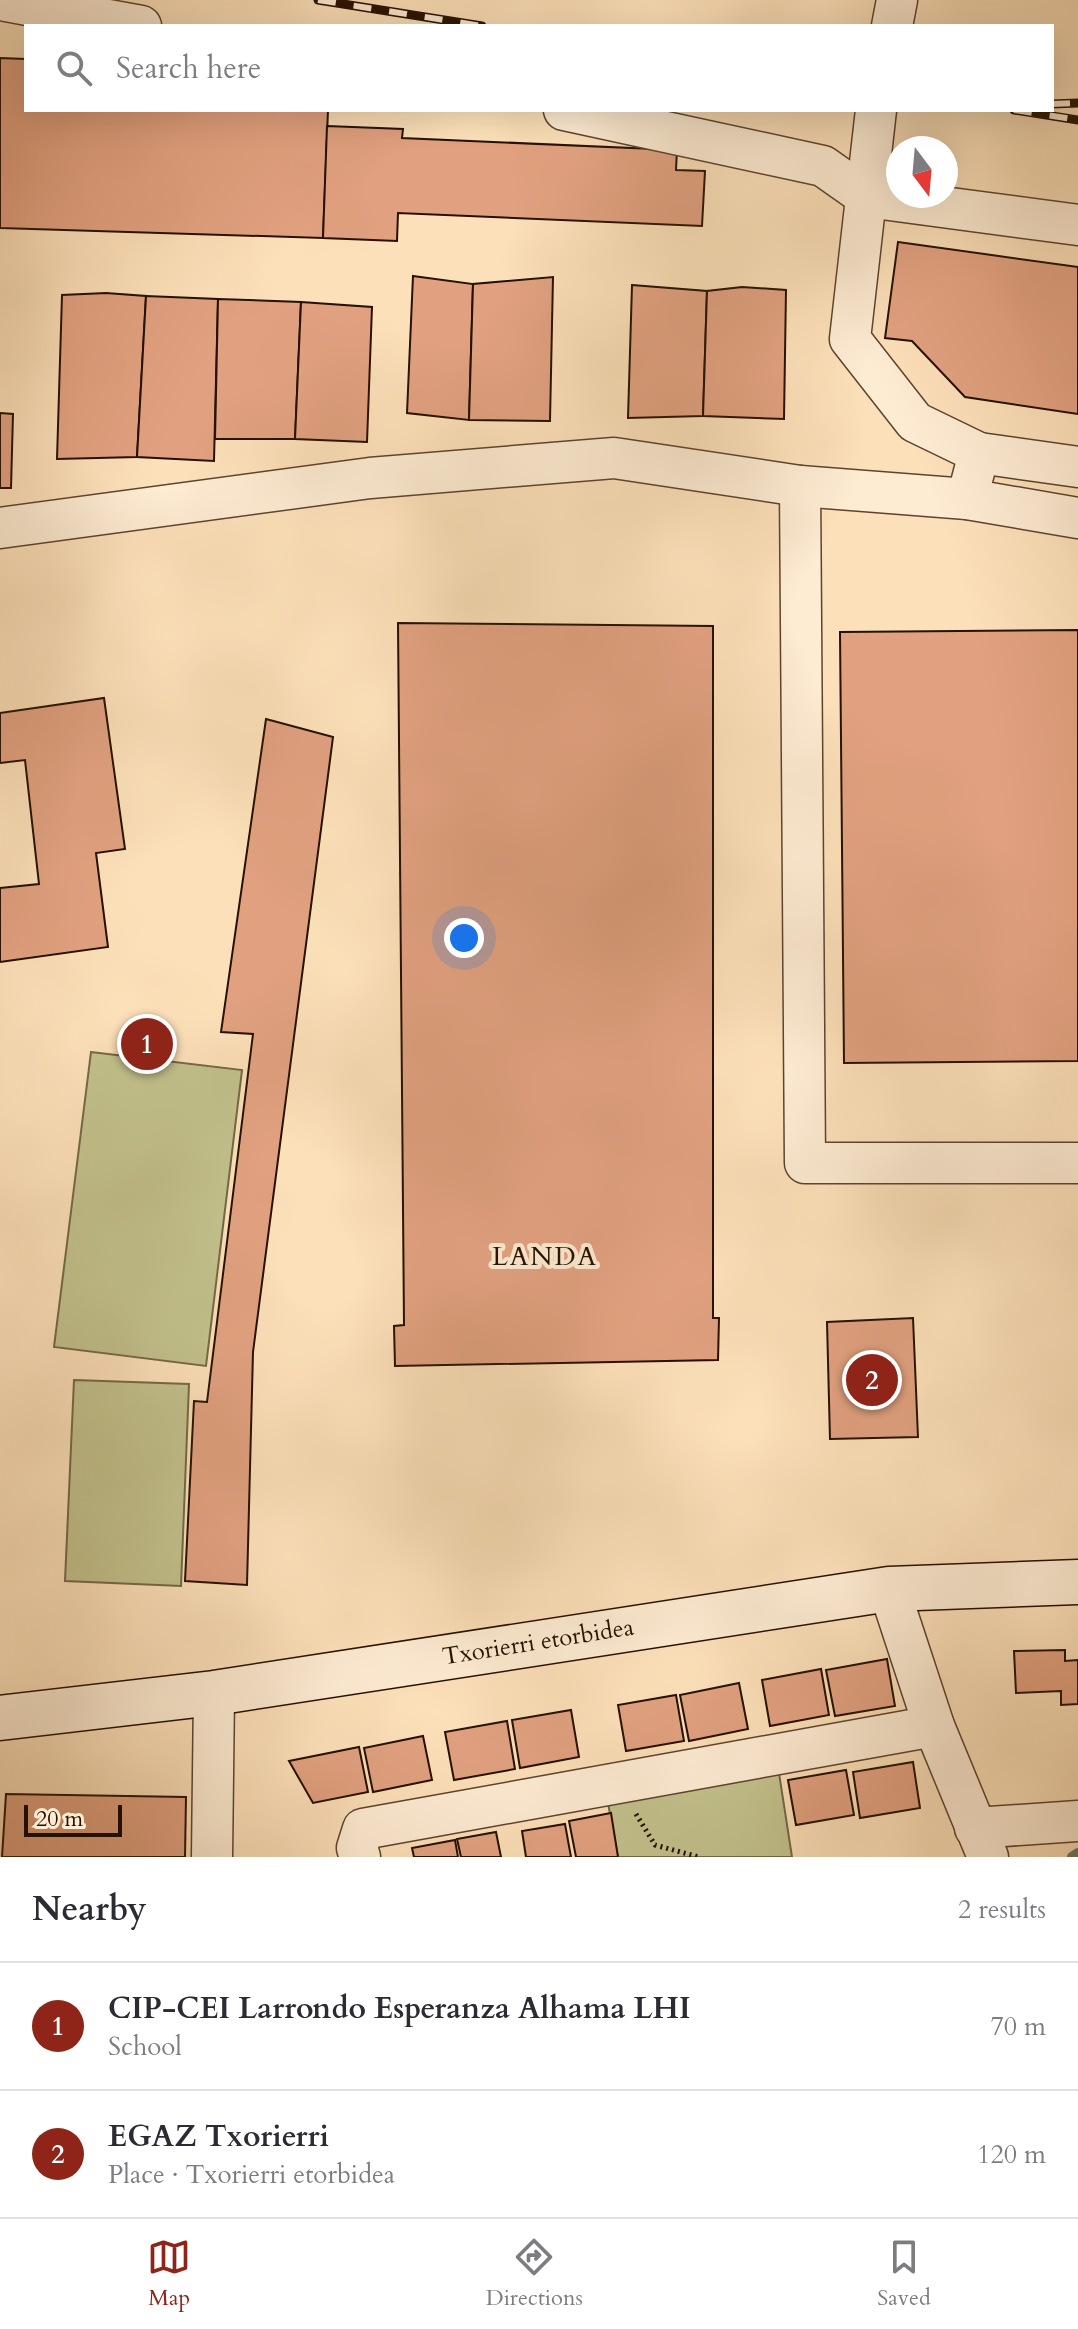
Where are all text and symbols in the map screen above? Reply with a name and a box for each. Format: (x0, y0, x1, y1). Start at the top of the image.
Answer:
search box (24, 24, 1054, 112)
icon: search (52, 46, 96, 90)
text: Search here (116, 48, 261, 89)
north arrow (886, 136, 958, 208)
your location (444, 918, 484, 958)
pin: 1 (121, 1014, 173, 1074)
district label: LANDA (492, 1239, 598, 1274)
pin: 2 (846, 1350, 898, 1410)
street label: Txorierri etorbidea (440, 1610, 637, 1673)
scale bar (24, 1801, 122, 1837)
text: 20 m (36, 1804, 83, 1834)
text: Nearby (32, 1886, 147, 1932)
text: 2 results (958, 1892, 1046, 1927)
text: CIP-CEI Larrondo Esperanza Alhama LHI (108, 1988, 690, 2029)
text: 1 (51, 2009, 65, 2044)
text: 70 m (990, 2009, 1046, 2044)
text: School (108, 2029, 182, 2064)
text: EGAZ Txorierri (108, 2116, 329, 2157)
text: 2 (51, 2137, 65, 2172)
text: 120 m (977, 2137, 1046, 2172)
text: Place · Txorierri etorbidea (108, 2157, 395, 2192)
tab: Map (147, 2235, 191, 2313)
tab: Directions (486, 2235, 583, 2313)
tab: Saved (877, 2235, 931, 2313)

